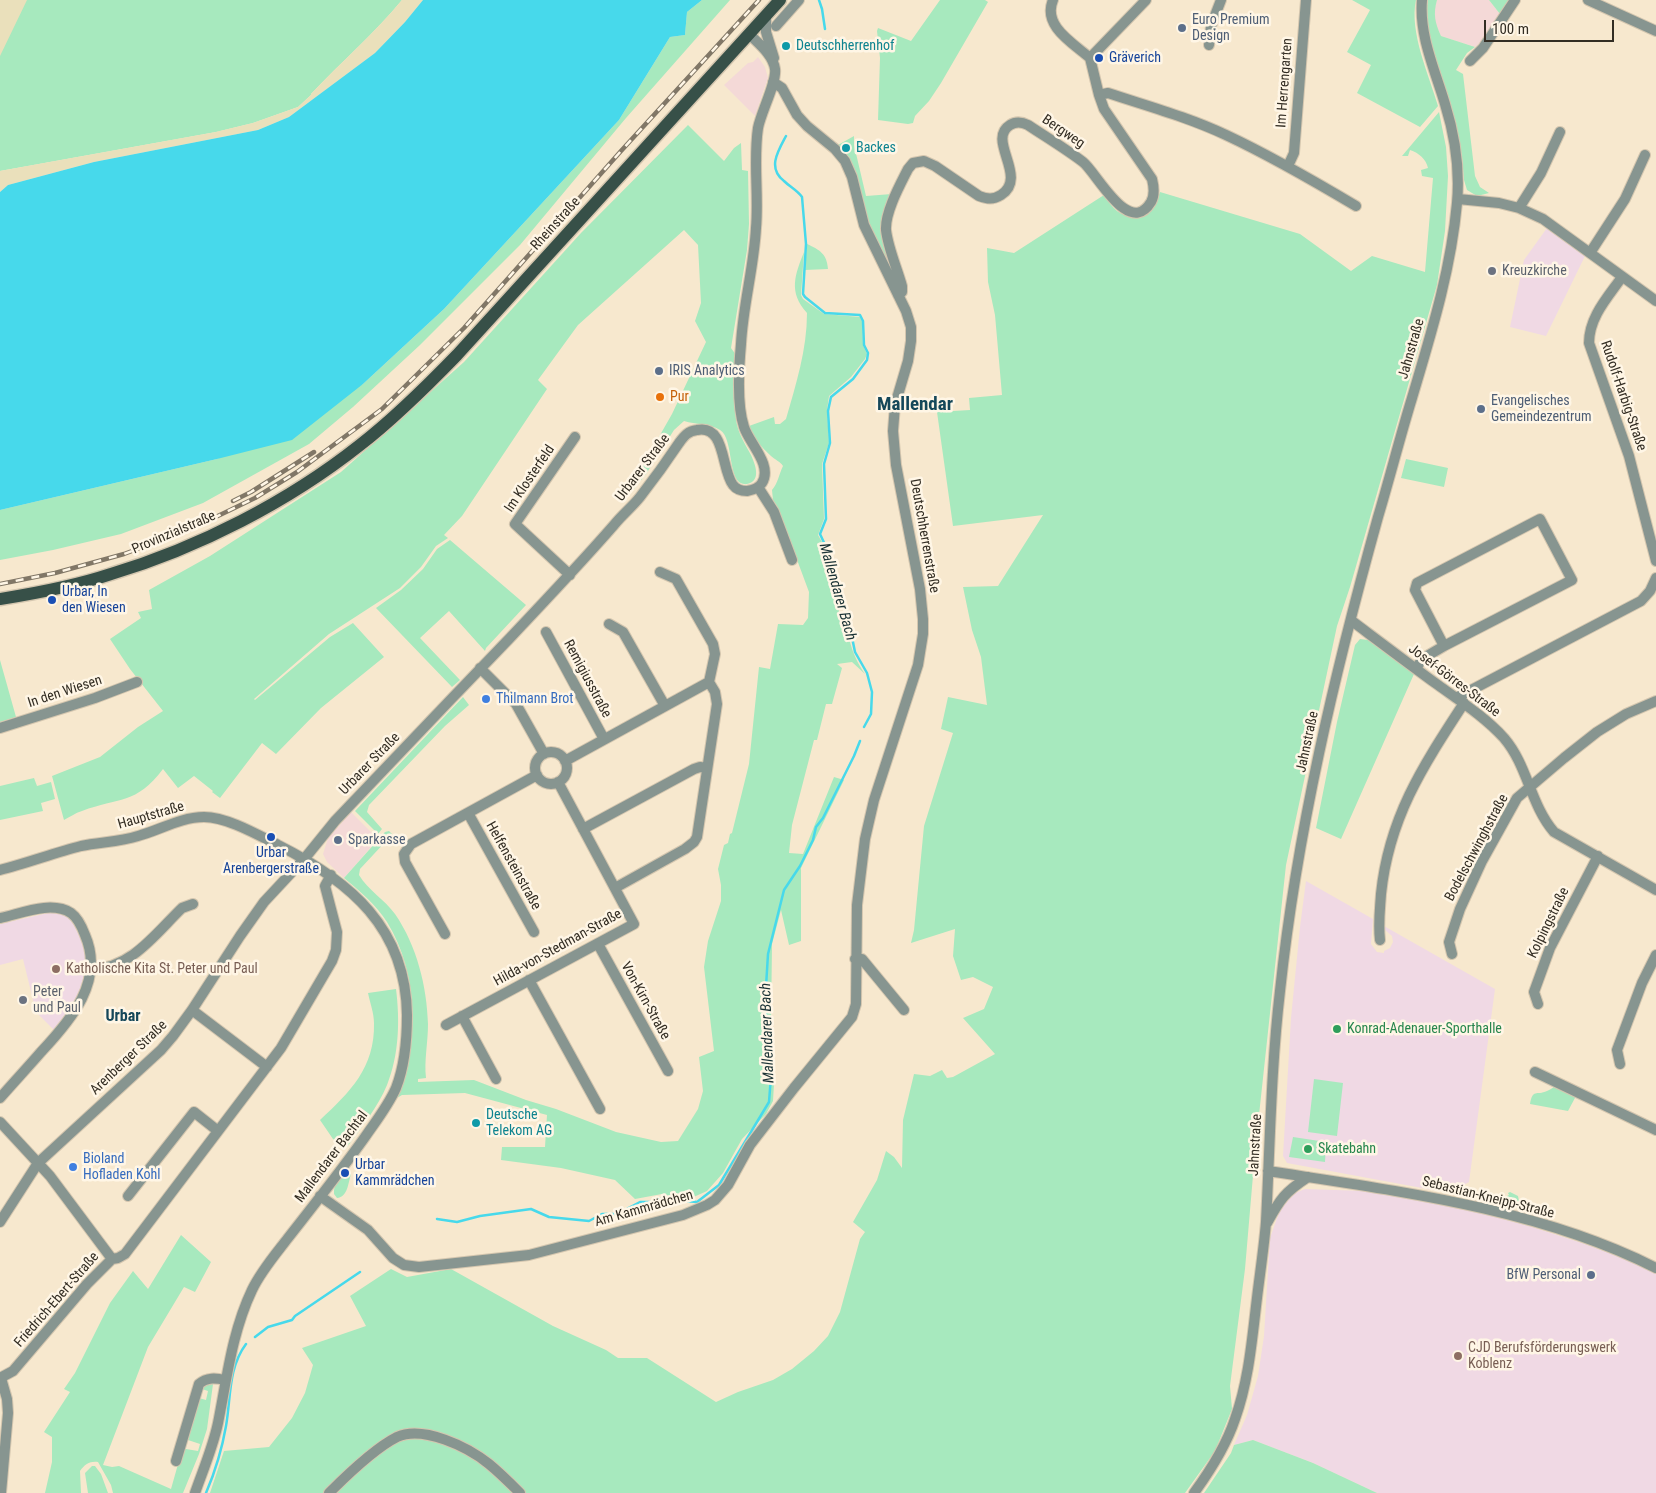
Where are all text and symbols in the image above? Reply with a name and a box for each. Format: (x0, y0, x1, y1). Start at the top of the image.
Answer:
scale bar (1486, 10, 1616, 42)
place label: Euro Premium Design (1192, 12, 1269, 44)
text: 100 m (1492, 20, 1529, 38)
marker: Euro Premium Design (1176, 22, 1188, 34)
place label: Deutschherrenhof (796, 38, 894, 54)
street label: Im Herrengarten (1273, 38, 1297, 128)
marker: Deutschherrenhof (780, 40, 792, 52)
place label: Gräverich (1109, 50, 1161, 66)
marker: Gräverich (1093, 52, 1105, 64)
street label: Bergweg (1038, 112, 1088, 152)
place label: Backes (856, 140, 896, 156)
marker: Backes (840, 142, 852, 154)
street label: Rheinstraße (528, 194, 584, 254)
place label: Kreuzkirche (1502, 263, 1567, 279)
marker: Kreuzkirche (1486, 265, 1498, 277)
street label: Jahnstraße (1395, 317, 1429, 381)
street label: Rudolf-Harbig-Straße (1596, 339, 1650, 453)
place label: IRIS Analytics (669, 363, 745, 379)
marker: IRIS Analytics (653, 365, 665, 377)
place label: Pur (670, 389, 689, 405)
marker: Pur (654, 391, 666, 403)
place label: Evangelisches Gemeindezentrum (1491, 393, 1592, 426)
district label: Mallendar (877, 394, 953, 416)
marker: Evangelisches Gemeindezentrum (1475, 403, 1487, 415)
street label: Urbarer Straße (612, 431, 674, 505)
street label: Im Klosterfeld (501, 442, 559, 516)
street label: Deutschherrenstraße (906, 478, 942, 594)
street label: Provinzialstraße (130, 508, 218, 558)
water label: Mallendarer Bach (815, 541, 859, 643)
place label: Urbar, In den Wiesen (62, 584, 126, 616)
marker: Urbar, In den Wiesen (46, 594, 58, 606)
street label: Remigiusstraße (559, 637, 615, 721)
street label: Josef-Görres-Straße (1405, 641, 1503, 721)
street label: In den Wiesen (26, 672, 104, 712)
place label: Thilmann Brot (496, 691, 573, 707)
marker: Thilmann Brot (480, 693, 492, 705)
street label: Jahnstraße (1293, 710, 1323, 774)
street label: Urbarer Straße (336, 729, 404, 799)
street label: Bodelschwinghstraße (1442, 792, 1512, 904)
street label: Hauptstraße (116, 799, 186, 833)
street label: Helfensteinstraße (482, 819, 544, 913)
marker: Urbar Arenbergerstraße (265, 831, 277, 843)
place label: Sparkasse (348, 832, 405, 848)
marker: Sparkasse (332, 834, 344, 846)
place label: Urbar Arenbergerstraße (223, 845, 319, 878)
street label: Kolpingstraße (1525, 885, 1573, 961)
street label: Hilda-von-Stedman-Straße (491, 906, 625, 990)
street label: Von-Kirn-Straße (617, 959, 673, 1043)
place label: Katholische Kita St. Peter und Paul (66, 961, 258, 977)
marker: Katholische Kita St. Peter und Paul (50, 963, 62, 975)
water label: Mallendarer Bach (757, 983, 779, 1083)
place label: Peter und Paul (33, 984, 81, 1016)
marker: Peter und Paul (17, 994, 29, 1006)
district label: Urbar (105, 1007, 141, 1027)
street label: Arenberger Straße (87, 1017, 171, 1099)
place label: Konrad-Adenauer-Sporthalle (1347, 1021, 1502, 1037)
marker: Konrad-Adenauer-Sporthalle (1331, 1023, 1343, 1035)
place label: Deutsche Telekom AG (486, 1107, 552, 1140)
street label: Mallendarer Bachtal (292, 1108, 372, 1206)
street label: Jahnstraße (1246, 1114, 1266, 1176)
marker: Deutsche Telekom AG (470, 1117, 482, 1129)
place label: Skatebahn (1318, 1141, 1376, 1157)
marker: Skatebahn (1302, 1143, 1314, 1155)
place label: Bioland Hofladen Kohl (83, 1151, 160, 1184)
place label: Urbar Kammrädchen (355, 1157, 435, 1190)
marker: Bioland Hofladen Kohl (67, 1161, 79, 1173)
marker: Urbar Kammrädchen (339, 1167, 351, 1179)
street label: Sebastian-Kneipp-Straße (1420, 1173, 1556, 1223)
street label: Am Kammrädchen (593, 1187, 695, 1231)
street label: Friedrich-Ebert-Straße (11, 1249, 103, 1351)
place label: BfW Personal (1506, 1267, 1581, 1283)
marker: BfW Personal (1585, 1269, 1597, 1281)
place label: CJD Berufsförderungswerk Koblenz (1468, 1340, 1616, 1372)
marker: CJD Berufsförderungswerk Koblenz (1452, 1350, 1464, 1362)

